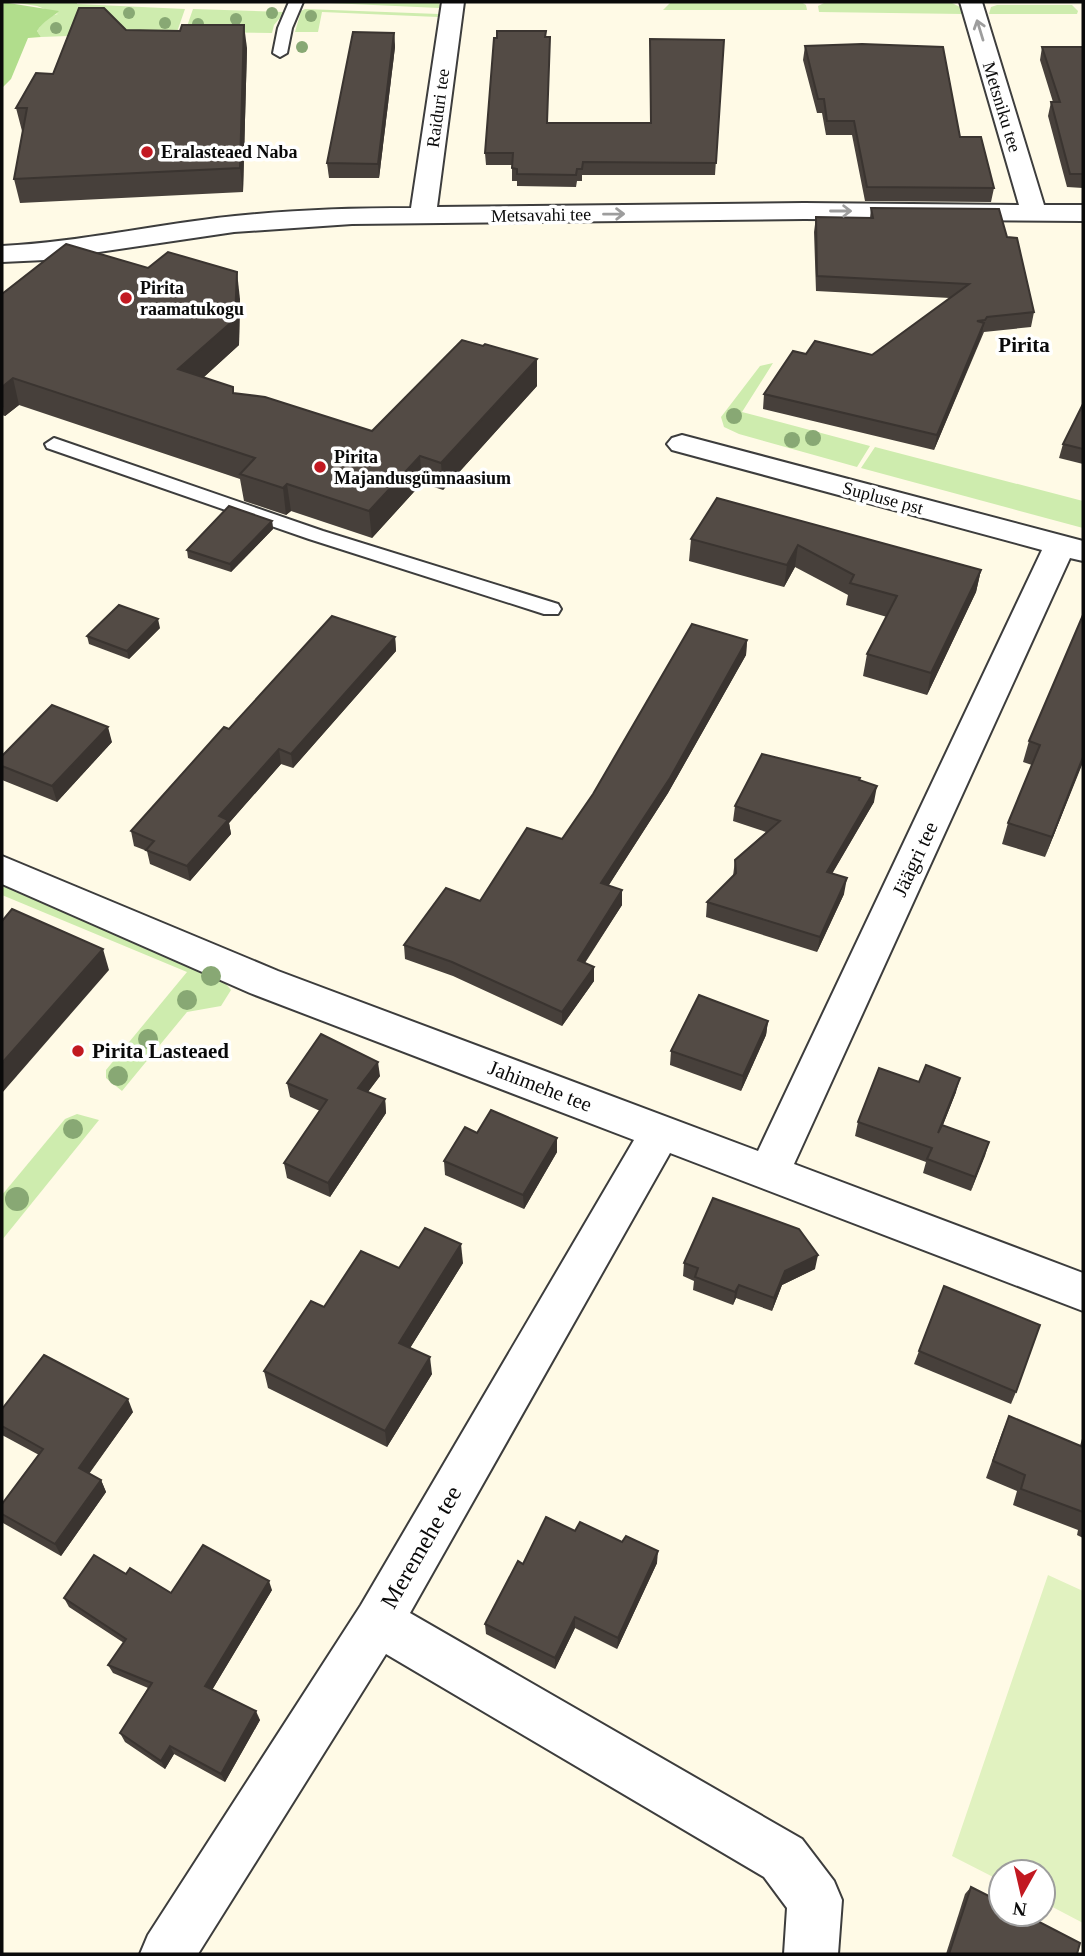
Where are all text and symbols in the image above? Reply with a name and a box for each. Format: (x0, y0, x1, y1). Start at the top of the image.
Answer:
one-way arrow (972, 19, 985, 41)
street label: Metsniku tee (979, 59, 1025, 155)
street label: Raiduri tee (423, 67, 453, 149)
place label: Eralasteaed Naba (161, 142, 298, 162)
marker: Eralasteaed Naba (139, 144, 155, 160)
street label: Metsavahi tee (491, 204, 591, 226)
one-way arrow (829, 204, 852, 218)
one-way arrow (602, 208, 625, 221)
place label: Pirita raamatukogu (140, 278, 244, 319)
marker: Pirita raamatukogu (118, 290, 134, 306)
district label: Pirita (998, 333, 1050, 357)
place label: Pirita Majandusgümnaasium (334, 447, 511, 488)
marker: Pirita Majandusgümnaasium (312, 459, 328, 475)
street label: Supluse pst (841, 478, 925, 518)
street label: Jäägri tee (887, 818, 943, 900)
place label: Pirita Lasteaed (92, 1039, 229, 1063)
marker: Pirita Lasteaed (70, 1043, 86, 1059)
street label: Jahimehe tee (485, 1055, 595, 1117)
street label: Meremehe tee (376, 1481, 466, 1613)
north arrow (987, 1858, 1057, 1928)
text: N (1011, 1898, 1028, 1921)

